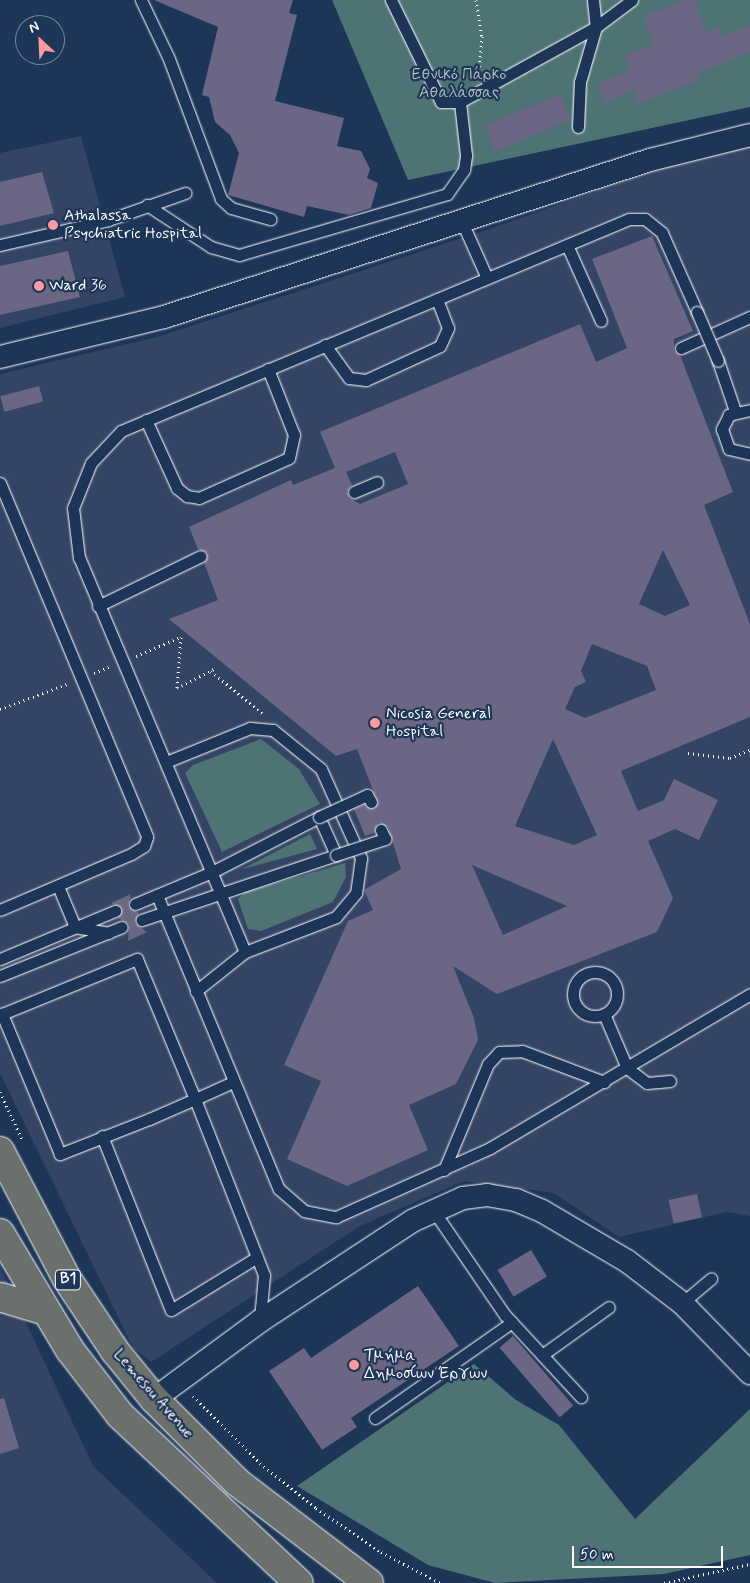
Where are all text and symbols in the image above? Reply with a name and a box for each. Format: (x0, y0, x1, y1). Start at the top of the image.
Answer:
north arrow (15, 15, 65, 65)
text: N (26, 17, 42, 37)
park label: Εθνικό Πάρκο Αθαλάσσας (412, 65, 506, 103)
place label: Athalassa Psychiatric Hospital (64, 206, 202, 244)
marker: Athalassa Psychiatric Hospital (46, 218, 60, 232)
place label: Ward 36 (49, 276, 107, 296)
marker: Ward 36 (33, 280, 45, 292)
place label: Nicosia General Hospital (386, 704, 493, 742)
marker: Nicosia General Hospital (368, 716, 382, 730)
road number: B1 (54, 1268, 82, 1292)
street label: Lemesou Avenue (108, 1345, 198, 1443)
place label: Τμήμα Δημοσίων Έργων (364, 1346, 487, 1384)
marker: Τμήμα Δημοσίων Έργων (348, 1359, 360, 1371)
scale bar (575, 1536, 726, 1568)
text: 50 m (580, 1545, 614, 1565)

